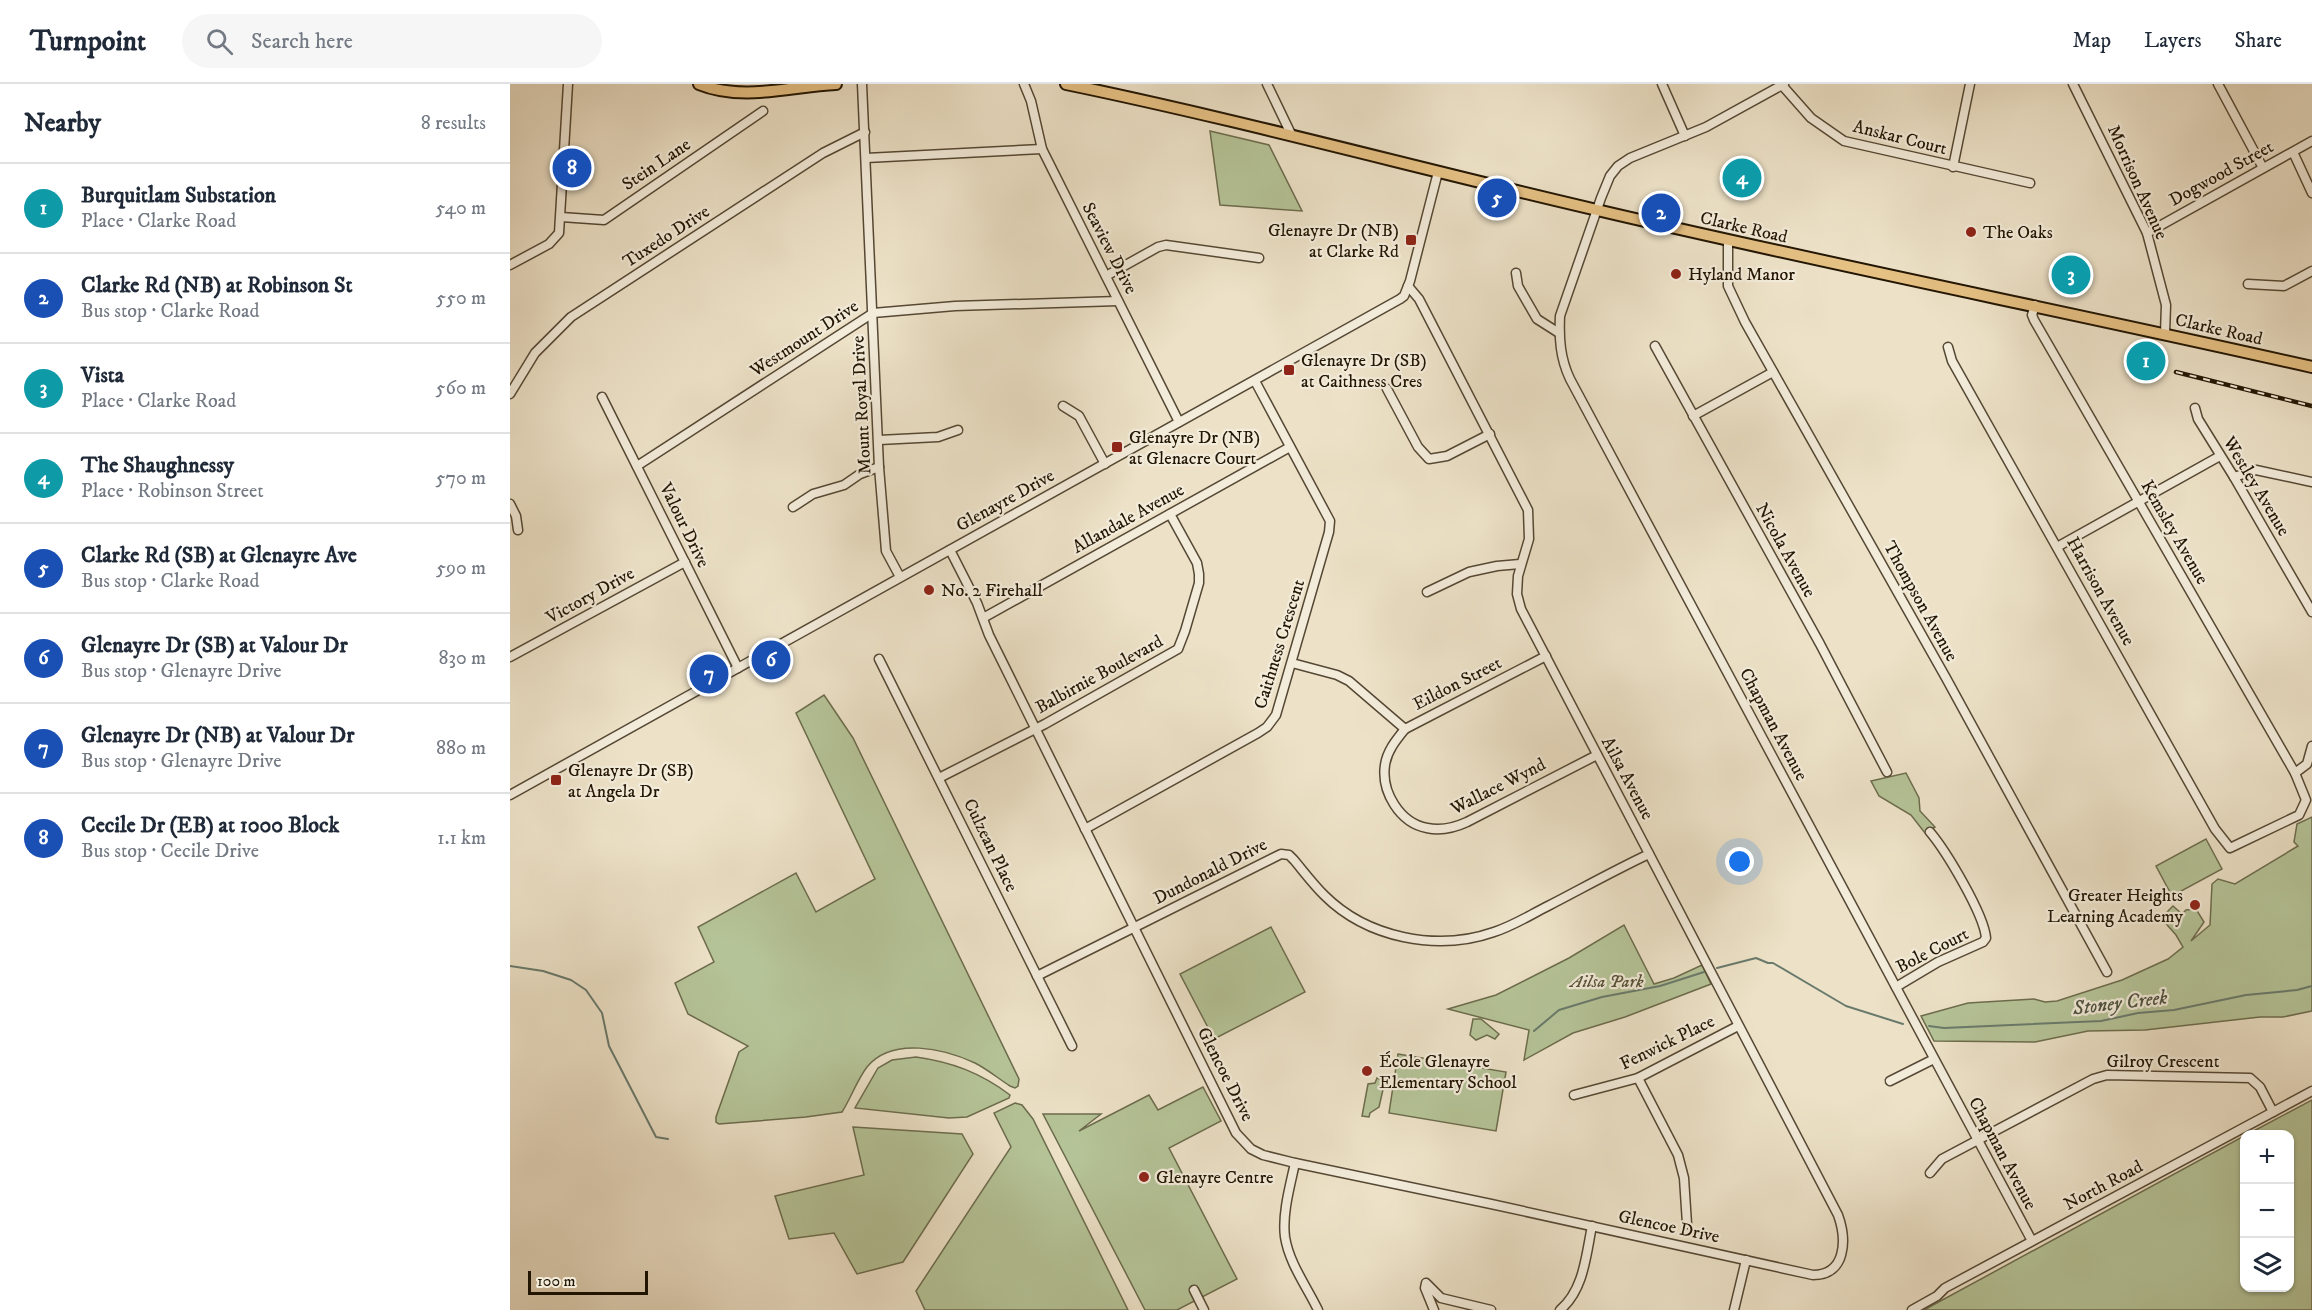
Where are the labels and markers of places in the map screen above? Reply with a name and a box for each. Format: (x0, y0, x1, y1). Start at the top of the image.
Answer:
pin: 8 (552, 146, 592, 190)
pin: 4 (1722, 156, 1762, 200)
pin: 5 (1478, 176, 1516, 220)
pin: 2 (1642, 190, 1680, 236)
place label: Glenayre Dr (NB) at Clarke Rd (1268, 220, 1399, 263)
place label: The Oaks (1983, 222, 2053, 244)
marker: The Oaks (1964, 225, 1978, 239)
marker: Glenayre Dr (NB) at Clarke Rd (1404, 233, 1418, 247)
pin: 3 (2052, 252, 2090, 297)
place label: Hyland Manor (1688, 264, 1795, 286)
marker: Hyland Manor (1669, 267, 1683, 281)
pin: 1 (2126, 338, 2166, 384)
place label: Glenayre Dr (SB) at Caithness Cres (1301, 350, 1427, 393)
marker: Glenayre Dr (SB) at Caithness Cres (1282, 363, 1296, 377)
place label: Glenayre Dr (NB) at Glenacre Court (1129, 427, 1260, 470)
marker: Glenayre Dr (NB) at Glenacre Court (1110, 440, 1124, 454)
place label: No. 2 Firehall (941, 580, 1043, 602)
marker: No. 2 Firehall (922, 583, 936, 597)
pin: 6 (752, 638, 790, 682)
pin: 7 (690, 652, 728, 696)
place label: Glenayre Dr (SB) at Angela Dr (568, 760, 694, 803)
marker: Glenayre Dr (SB) at Angela Dr (549, 773, 563, 787)
place label: Greater Heights Learning Academy (2047, 885, 2183, 928)
marker: Greater Heights Learning Academy (2188, 898, 2202, 912)
place label: École Glenayre Elementary School (1379, 1051, 1517, 1094)
marker: École Glenayre Elementary School (1360, 1064, 1374, 1078)
place label: Glenayre Centre (1156, 1167, 1274, 1189)
marker: Glenayre Centre (1137, 1170, 1151, 1184)

